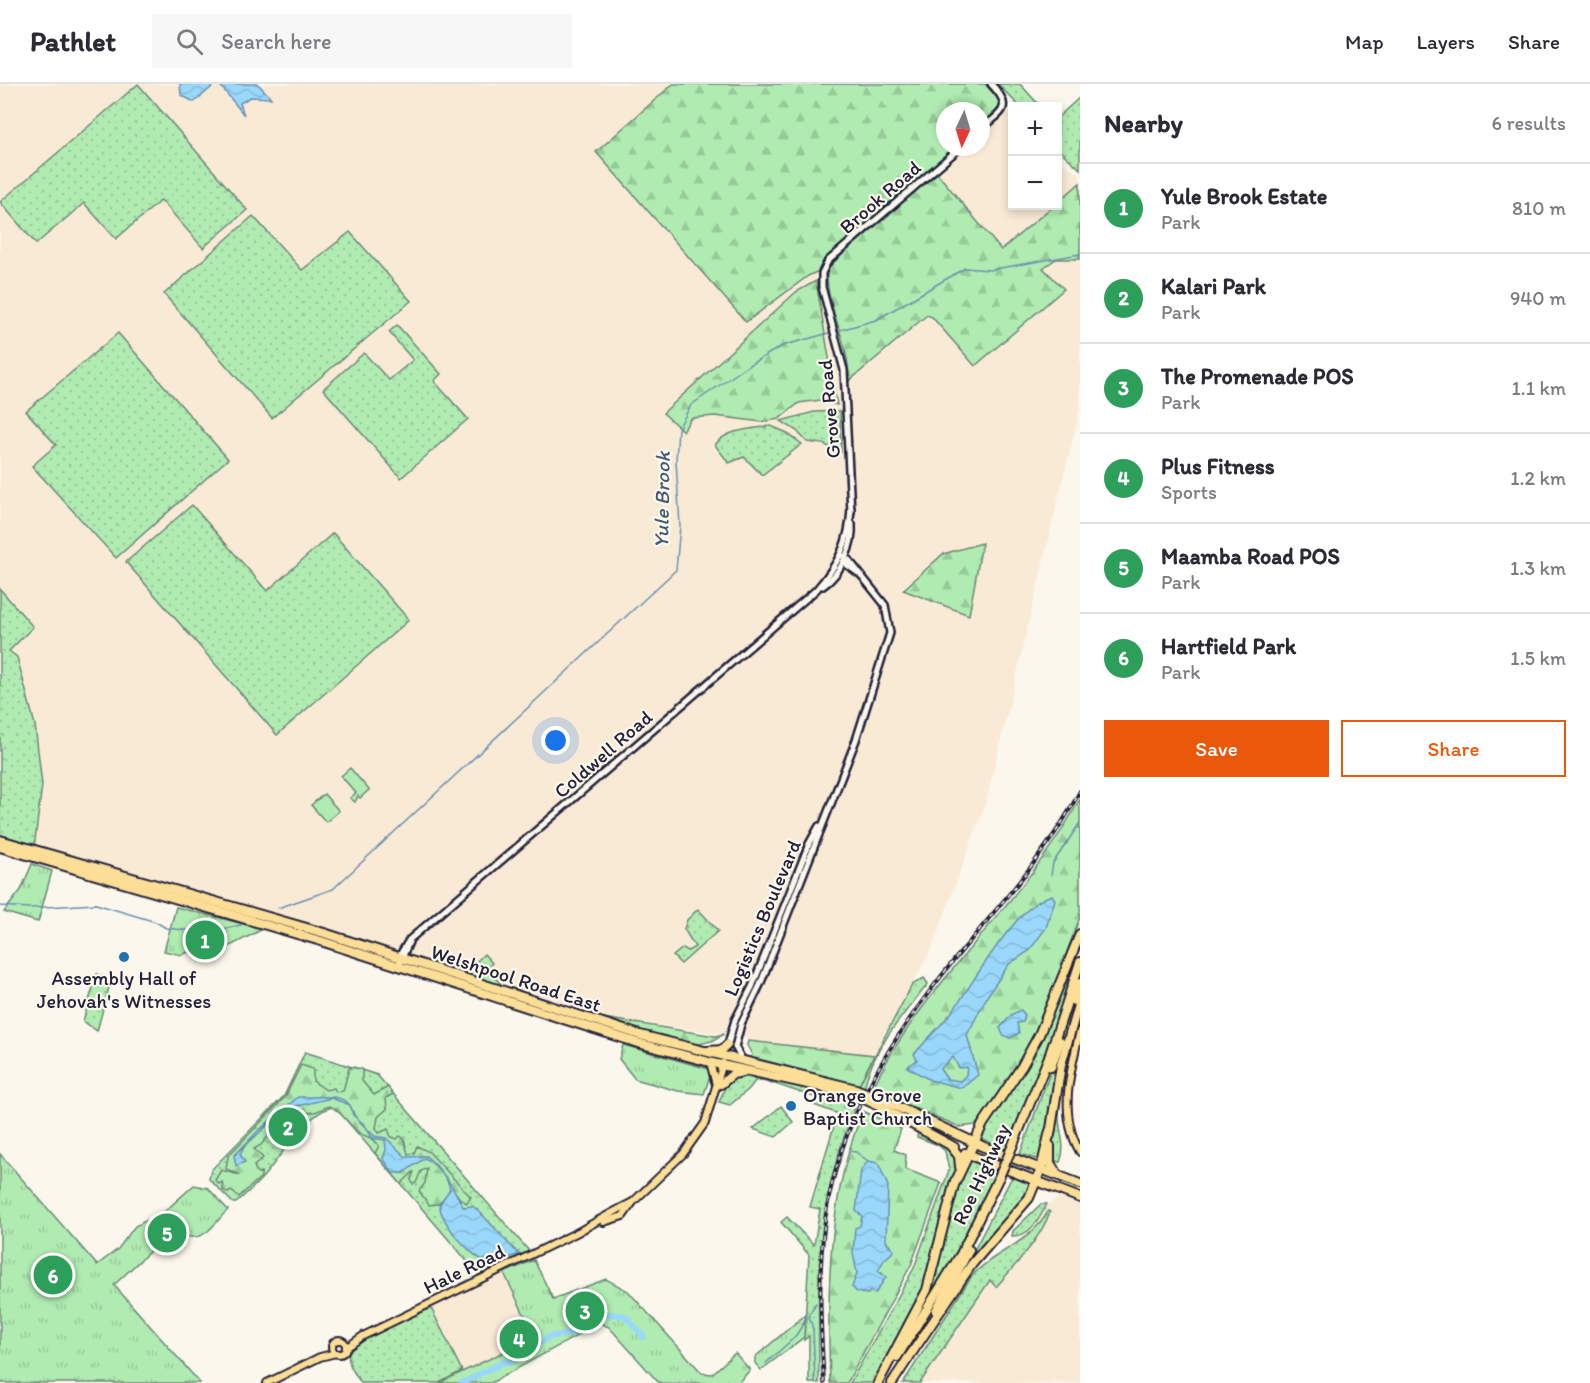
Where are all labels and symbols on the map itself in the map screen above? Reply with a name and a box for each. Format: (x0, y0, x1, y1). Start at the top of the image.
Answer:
north arrow (936, 102, 990, 156)
street label: Brook Road (834, 155, 926, 239)
street label: Grove Road (813, 358, 845, 459)
water label: Yule Brook (648, 450, 675, 549)
street label: Coldwell Road (549, 705, 657, 803)
your location (541, 726, 570, 755)
street label: Logistics Boulevard (718, 836, 806, 1000)
pin: 1 (186, 918, 224, 962)
street label: Welshpool Road East (428, 939, 605, 1017)
marker: Assembly Hall of Jehovah's Witnesses (117, 950, 131, 964)
place label: Assembly Hall of Jehovah's Witnesses (37, 966, 211, 1013)
place label: Orange Grove Baptist Church (803, 1083, 932, 1130)
marker: Orange Grove Baptist Church (784, 1099, 798, 1113)
pin: 2 (268, 1104, 308, 1150)
street label: Roe Highway (947, 1119, 1015, 1228)
pin: 5 (148, 1210, 186, 1256)
street label: Hale Road (419, 1239, 509, 1299)
pin: 6 (34, 1252, 72, 1298)
pin: 3 (566, 1288, 604, 1334)
pin: 4 (500, 1316, 538, 1362)

